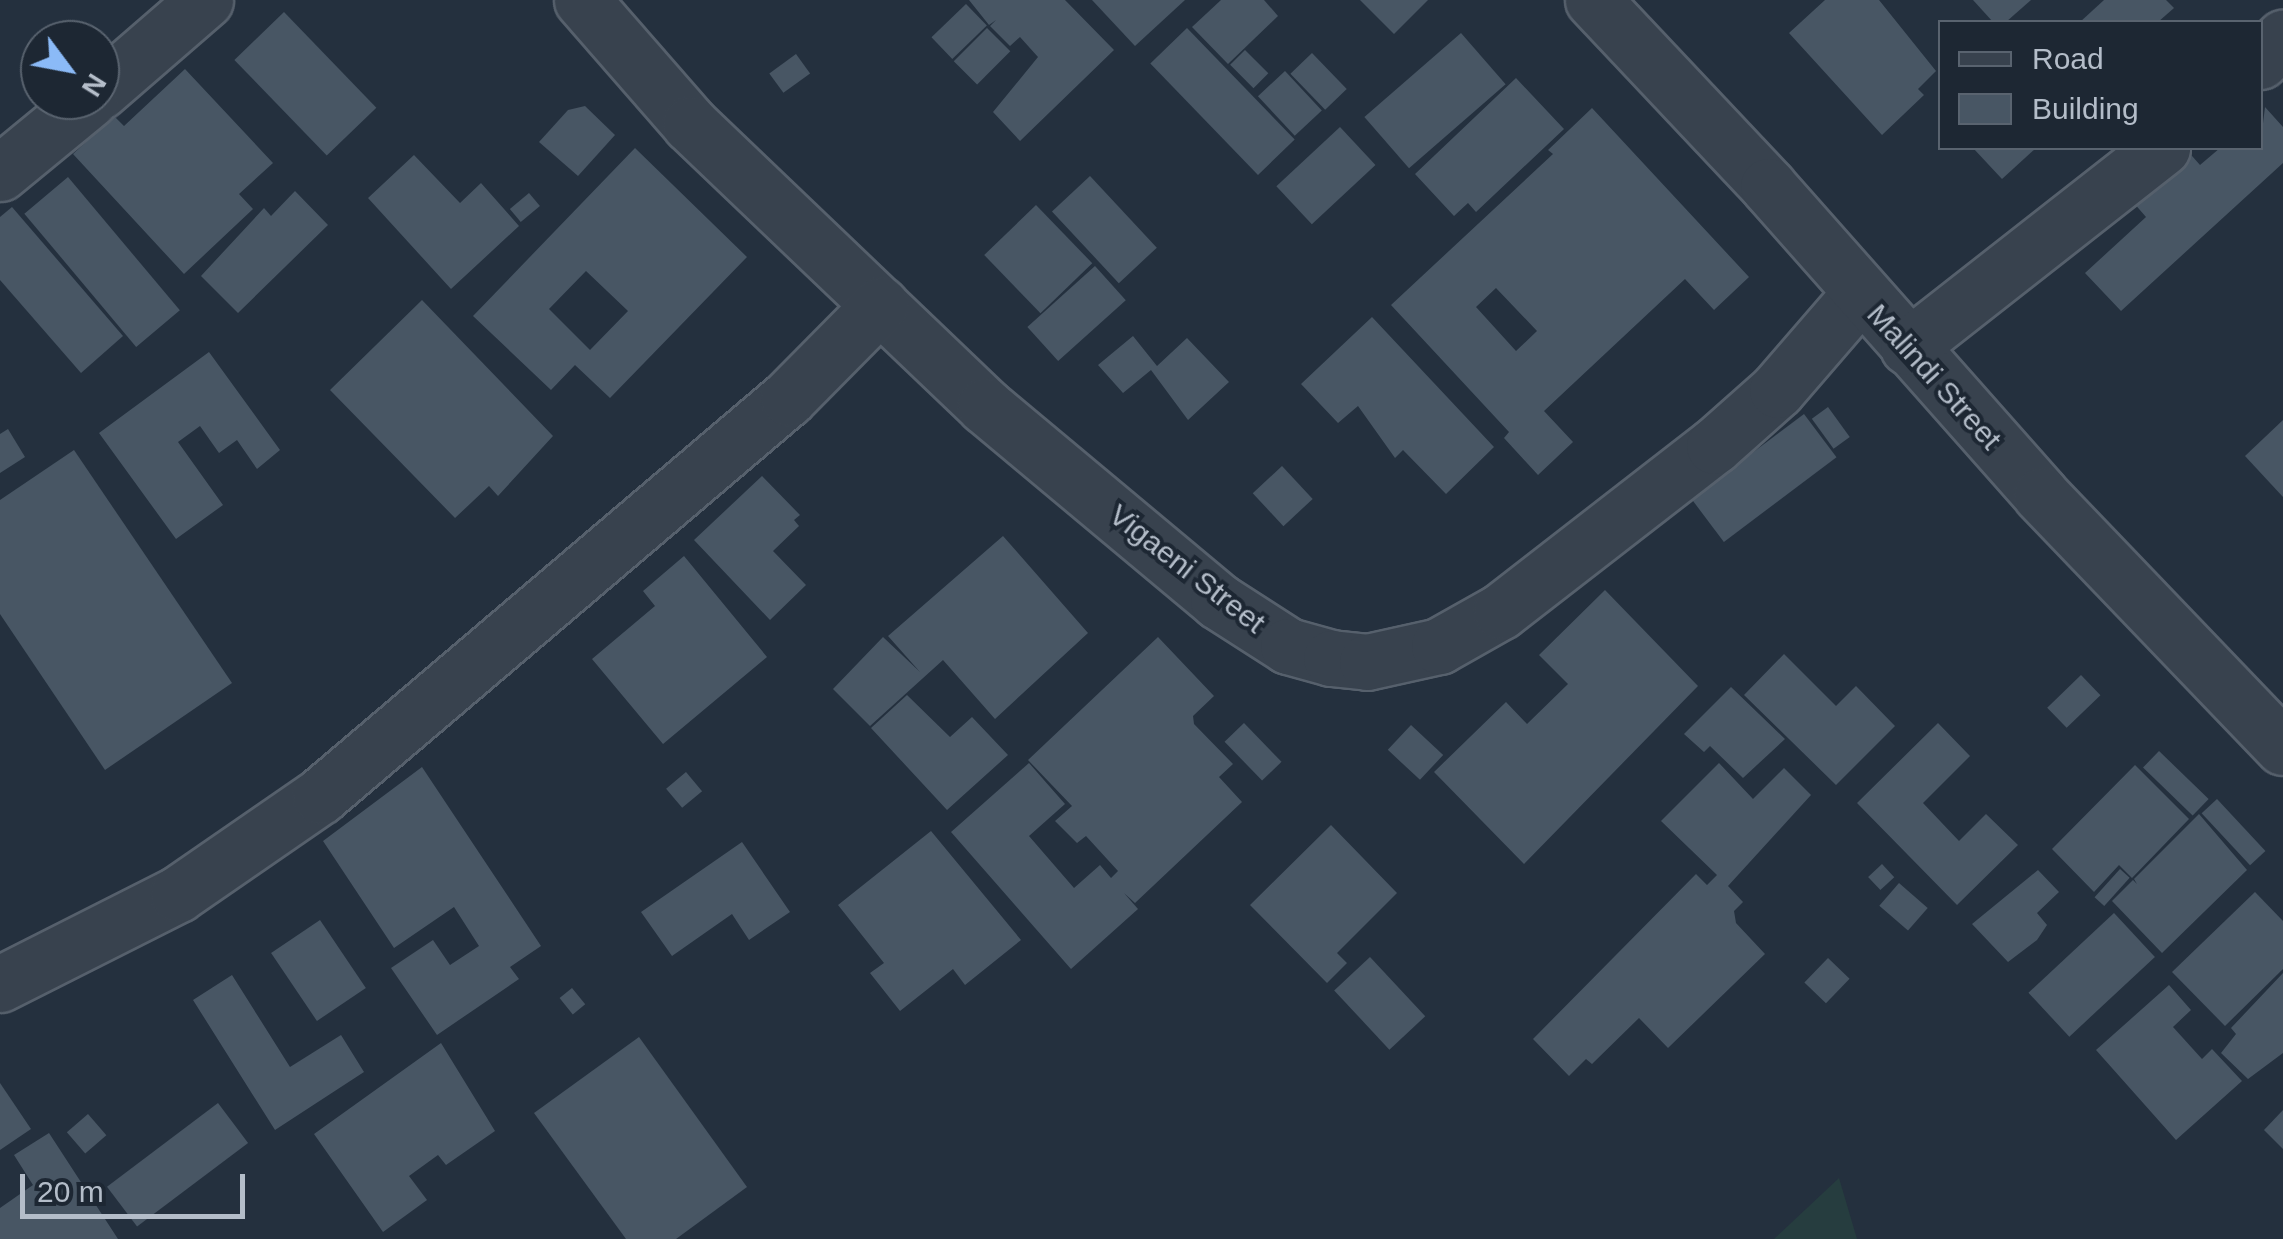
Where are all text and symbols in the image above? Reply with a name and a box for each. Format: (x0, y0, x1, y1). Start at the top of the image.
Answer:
north arrow (20, 20, 120, 120)
legend (1938, 20, 2263, 150)
text: Road (2032, 42, 2104, 75)
text: N (76, 68, 113, 102)
text: Building (2032, 92, 2139, 125)
street label: Malindi Street (1859, 297, 2009, 457)
street label: Vigaeni Street (1102, 497, 1272, 641)
scale bar (25, 1154, 250, 1216)
text: 20 m (37, 1175, 104, 1208)

